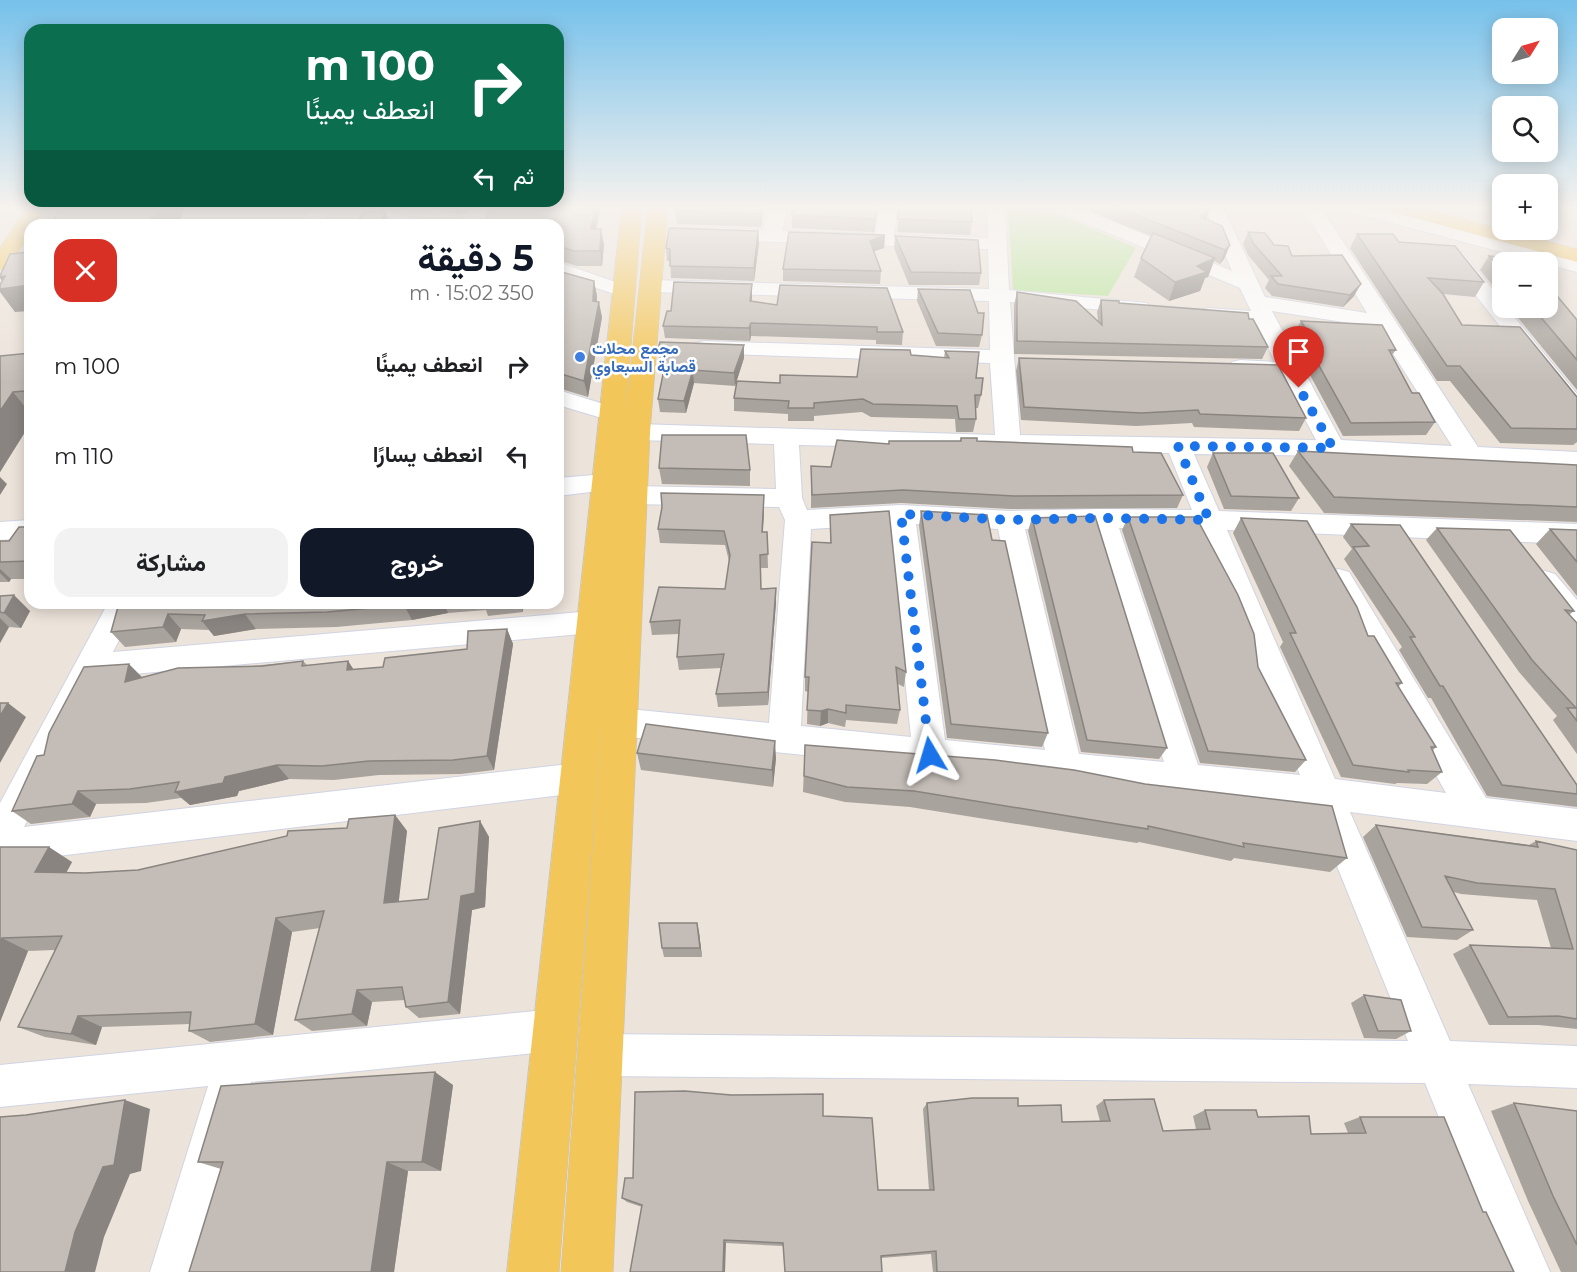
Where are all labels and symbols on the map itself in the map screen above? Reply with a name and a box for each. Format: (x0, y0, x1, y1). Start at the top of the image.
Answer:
north arrow (1492, 18, 1558, 84)
pin (1273, 326, 1324, 388)
place label: مجمع محلات قصابة السبعاوي (592, 339, 696, 380)
marker: مجمع محلات قصابة السبعاوي (573, 350, 587, 364)
position arrow (898, 723, 962, 787)

